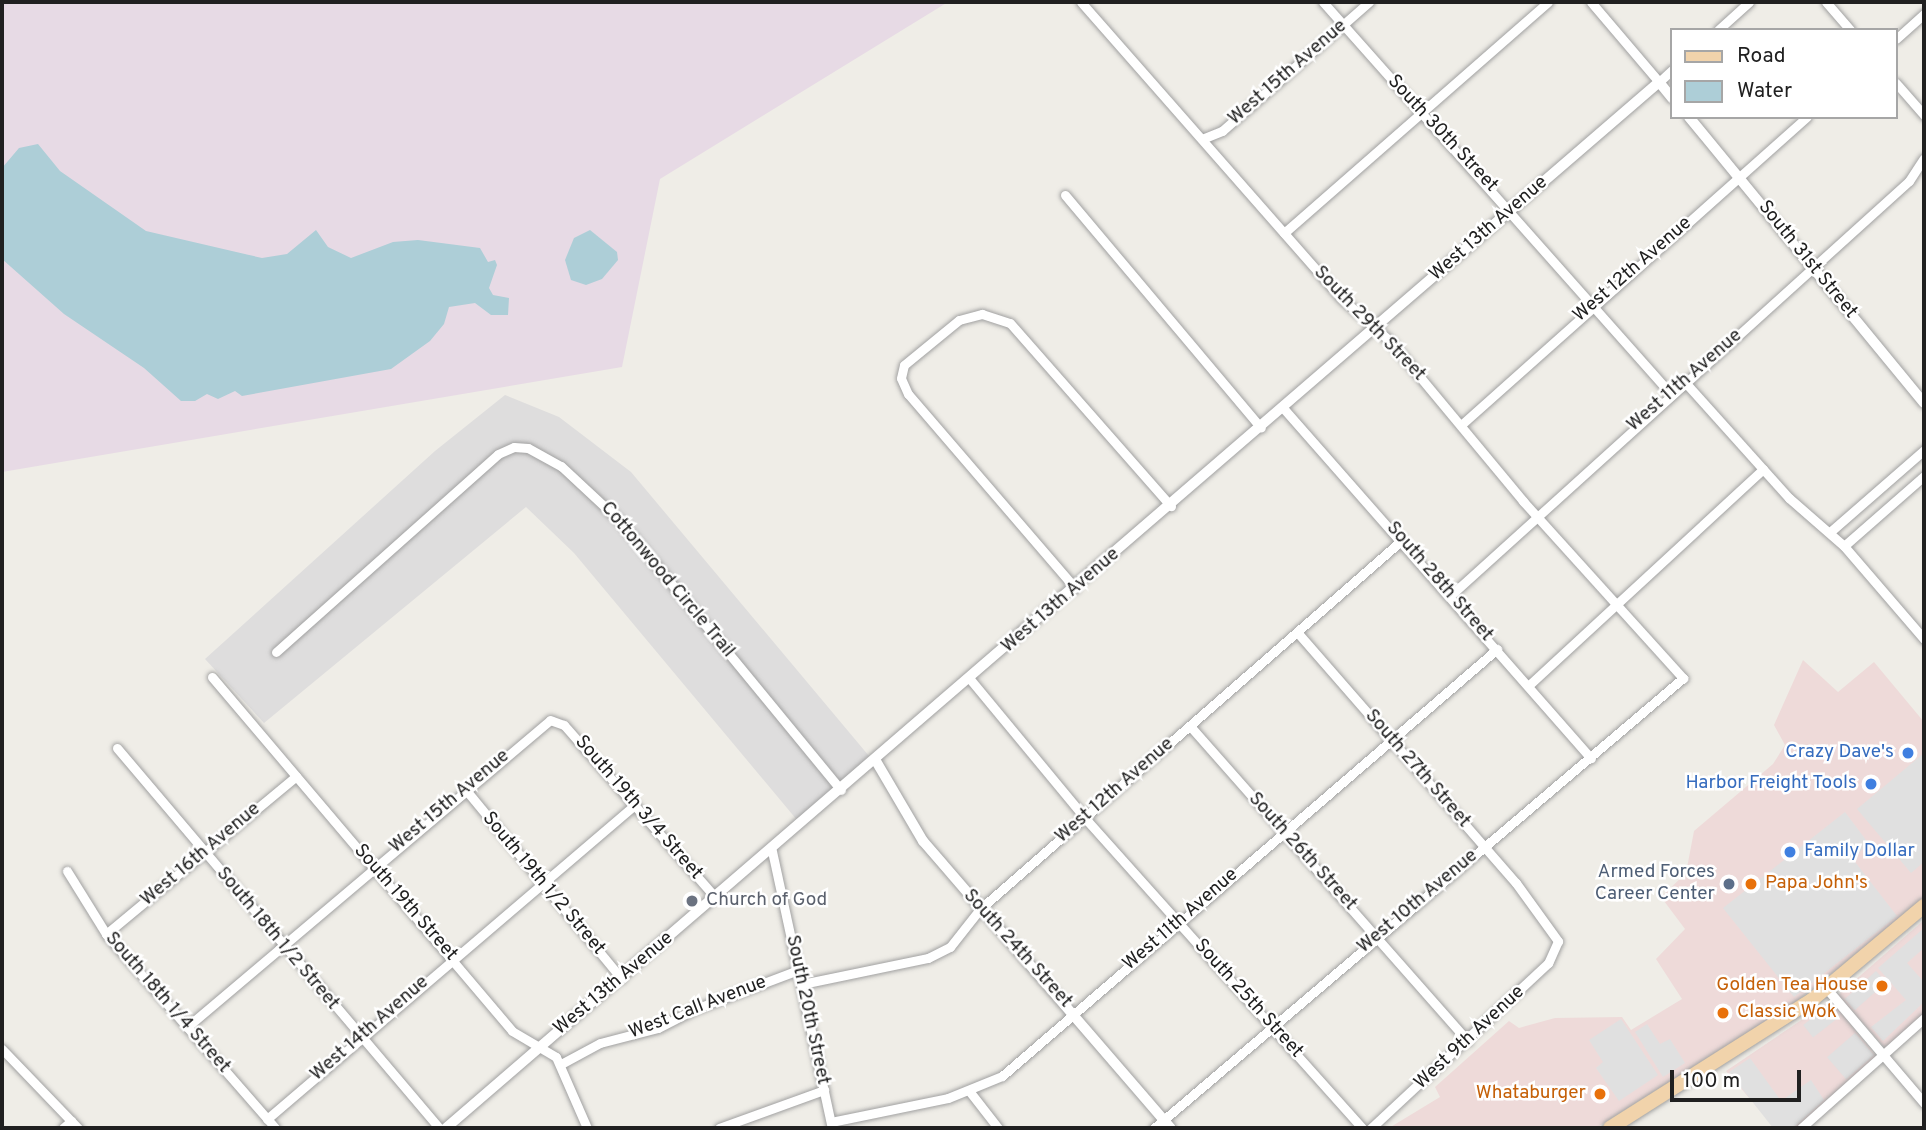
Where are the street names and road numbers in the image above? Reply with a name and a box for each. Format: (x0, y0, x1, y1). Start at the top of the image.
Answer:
street label: West 15th Avenue (1224, 15, 1352, 131)
street label: South 30th Street (1382, 71, 1502, 197)
street label: West 13th Avenue (1425, 171, 1553, 287)
street label: South 31st Street (1752, 196, 1862, 324)
street label: West 12th Avenue (1569, 212, 1697, 328)
street label: South 29th Street (1308, 262, 1430, 386)
street label: West 11th Avenue (1623, 325, 1747, 437)
street label: Cottonwood Circle Trail (595, 497, 739, 663)
street label: South 28th Street (1381, 517, 1497, 647)
street label: West 13th Avenue (997, 543, 1125, 659)
street label: South 27th Street (1359, 705, 1475, 833)
street label: South 19th 3/4 Street (569, 731, 707, 885)
street label: West 12th Avenue (1051, 733, 1179, 849)
street label: West 15th Avenue (385, 745, 515, 859)
street label: South 26th Street (1243, 788, 1361, 916)
street label: West 16th Avenue (136, 798, 266, 912)
street label: South 19th 1/2 Street (477, 808, 609, 960)
street label: South 19th Street (348, 840, 462, 966)
street label: West 10th Avenue (1353, 845, 1483, 959)
street label: South 18th 1/2 Street (211, 863, 343, 1015)
street label: West 11th Avenue (1119, 864, 1243, 976)
street label: South 24th Street (958, 885, 1076, 1013)
street label: West 13th Avenue (549, 927, 679, 1041)
street label: South 18th 1/4 Street (99, 928, 235, 1078)
street label: South 20th Street (780, 933, 834, 1087)
street label: South 25th Street (1189, 935, 1307, 1063)
street label: West 14th Avenue (306, 971, 434, 1087)
street label: West Call Avenue (626, 971, 770, 1045)
street label: West 9th Avenue (1410, 981, 1530, 1095)

